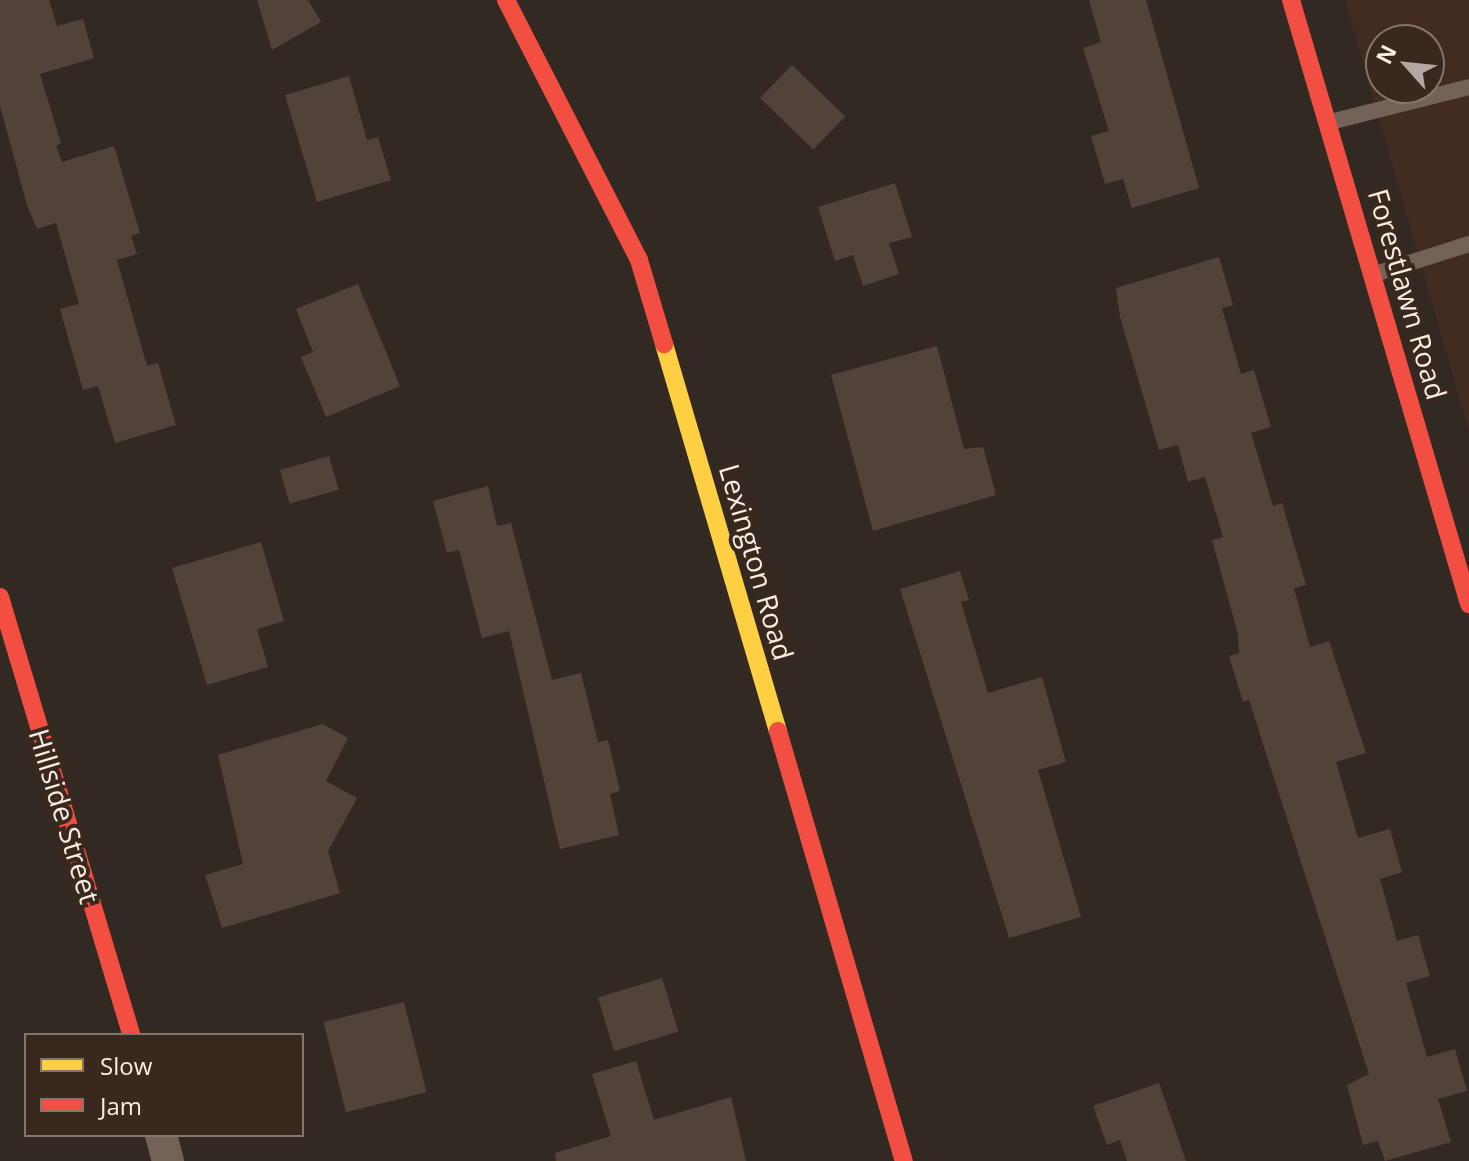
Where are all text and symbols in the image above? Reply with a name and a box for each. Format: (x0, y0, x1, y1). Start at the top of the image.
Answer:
north arrow (1365, 24, 1445, 104)
text: N (1368, 39, 1403, 69)
street label: Forestlawn Road (1362, 185, 1454, 403)
street label: Lexington Road (713, 460, 801, 664)
street label: Hillside Street (23, 725, 107, 907)
legend (24, 1033, 304, 1137)
text: Slow (100, 1049, 152, 1082)
text: Jam (100, 1089, 142, 1122)

